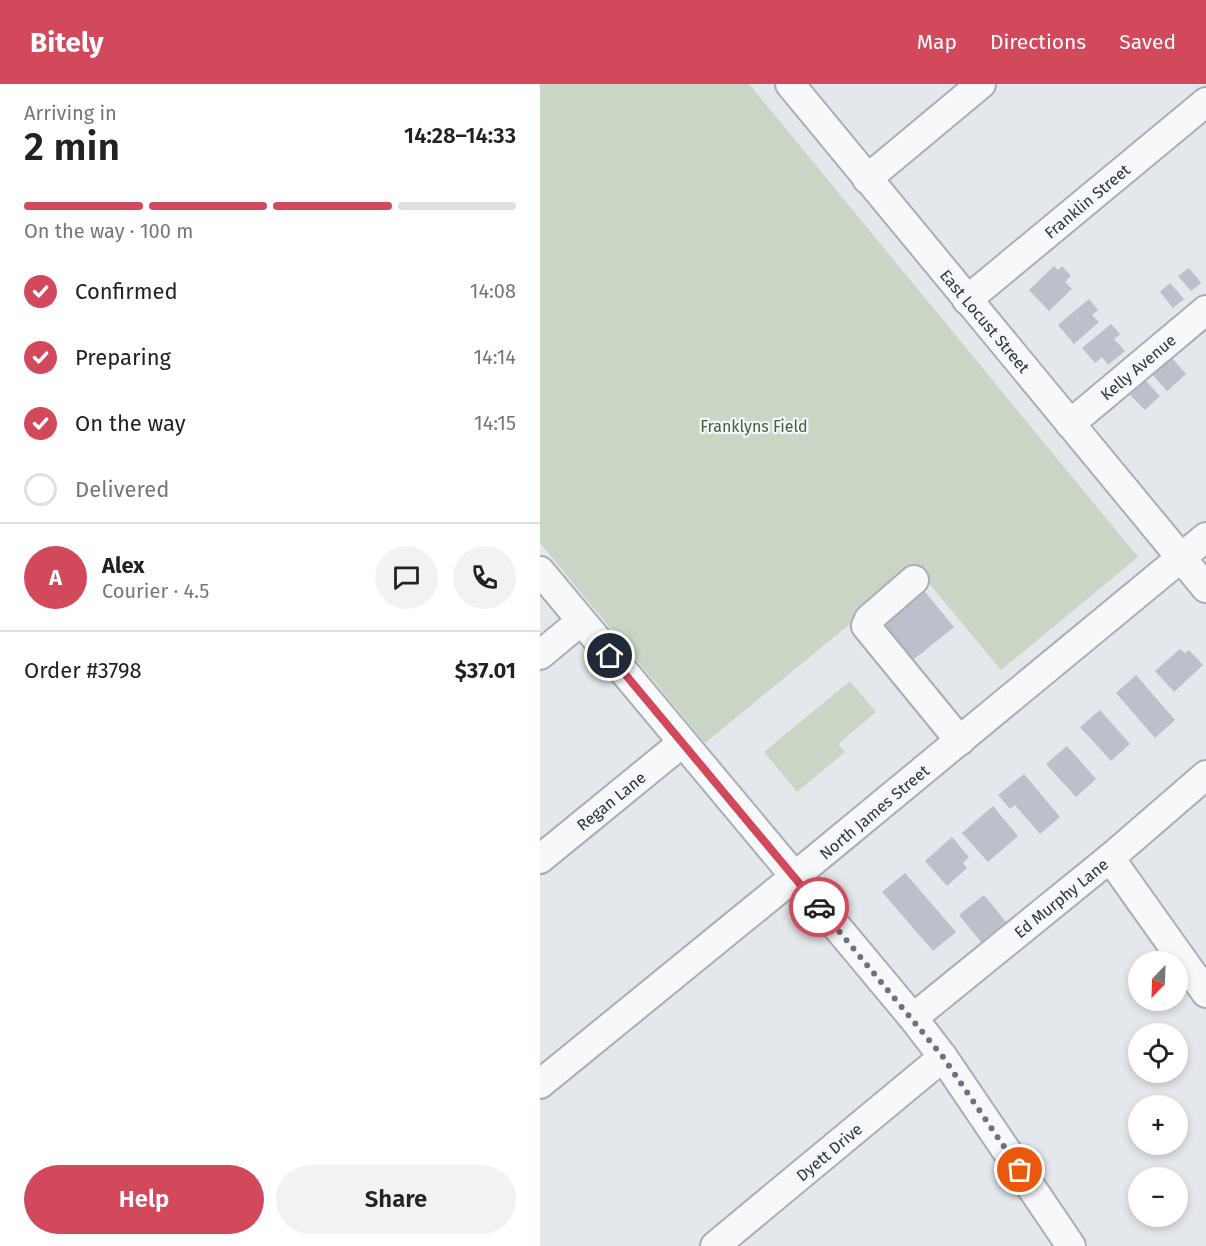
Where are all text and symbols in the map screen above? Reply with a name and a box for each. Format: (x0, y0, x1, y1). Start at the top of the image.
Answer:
text: Bitely (30, 26, 103, 59)
text: Map (917, 29, 957, 55)
text: Directions (990, 29, 1086, 55)
text: Saved (1119, 29, 1176, 55)
text: Arriving in (24, 101, 117, 125)
text: 14:28–14:33 (404, 122, 516, 149)
text: 2 min (24, 124, 120, 170)
street label: Franklin Street (1041, 160, 1134, 243)
text: On the way · 100 m (24, 219, 193, 243)
street label: East Locust Street (936, 266, 1033, 377)
icon: check (24, 275, 57, 308)
text: Confirmed (75, 278, 178, 305)
text: 14:08 (470, 279, 516, 303)
street label: Kelly Avenue (1097, 330, 1180, 404)
icon: check (24, 341, 57, 374)
text: Preparing (75, 344, 171, 371)
text: 14:14 (473, 345, 516, 369)
icon: check (24, 407, 57, 440)
text: On the way (75, 410, 186, 437)
text: 14:15 (474, 411, 516, 435)
park label: Franklyns Field (700, 417, 808, 436)
text: Delivered (75, 476, 170, 503)
button: chat (375, 546, 438, 609)
button: phone (453, 546, 516, 609)
text: Alex (102, 552, 145, 579)
text: A (49, 564, 62, 591)
text: Courier · 4.5 (102, 579, 209, 603)
pin (584, 630, 635, 681)
icon: home (593, 639, 626, 672)
text: Order #3798 (24, 657, 142, 684)
text: $37.01 (455, 657, 516, 684)
street label: North James Street (816, 761, 933, 864)
street label: Regan Lane (573, 768, 650, 835)
street label: Ed Murphy Lane (1010, 855, 1112, 942)
courier (789, 877, 849, 937)
icon: car (803, 891, 836, 924)
north arrow (1128, 951, 1188, 1011)
map controls (1128, 951, 1188, 1227)
button: locate (1128, 1023, 1188, 1083)
button: + (1128, 1095, 1188, 1155)
street label: Dyett Drive (793, 1119, 866, 1185)
pin (994, 1144, 1045, 1195)
icon: bag (1003, 1153, 1036, 1186)
button: Help (24, 1165, 264, 1234)
button: Share (276, 1165, 516, 1234)
button: − (1128, 1167, 1188, 1227)

